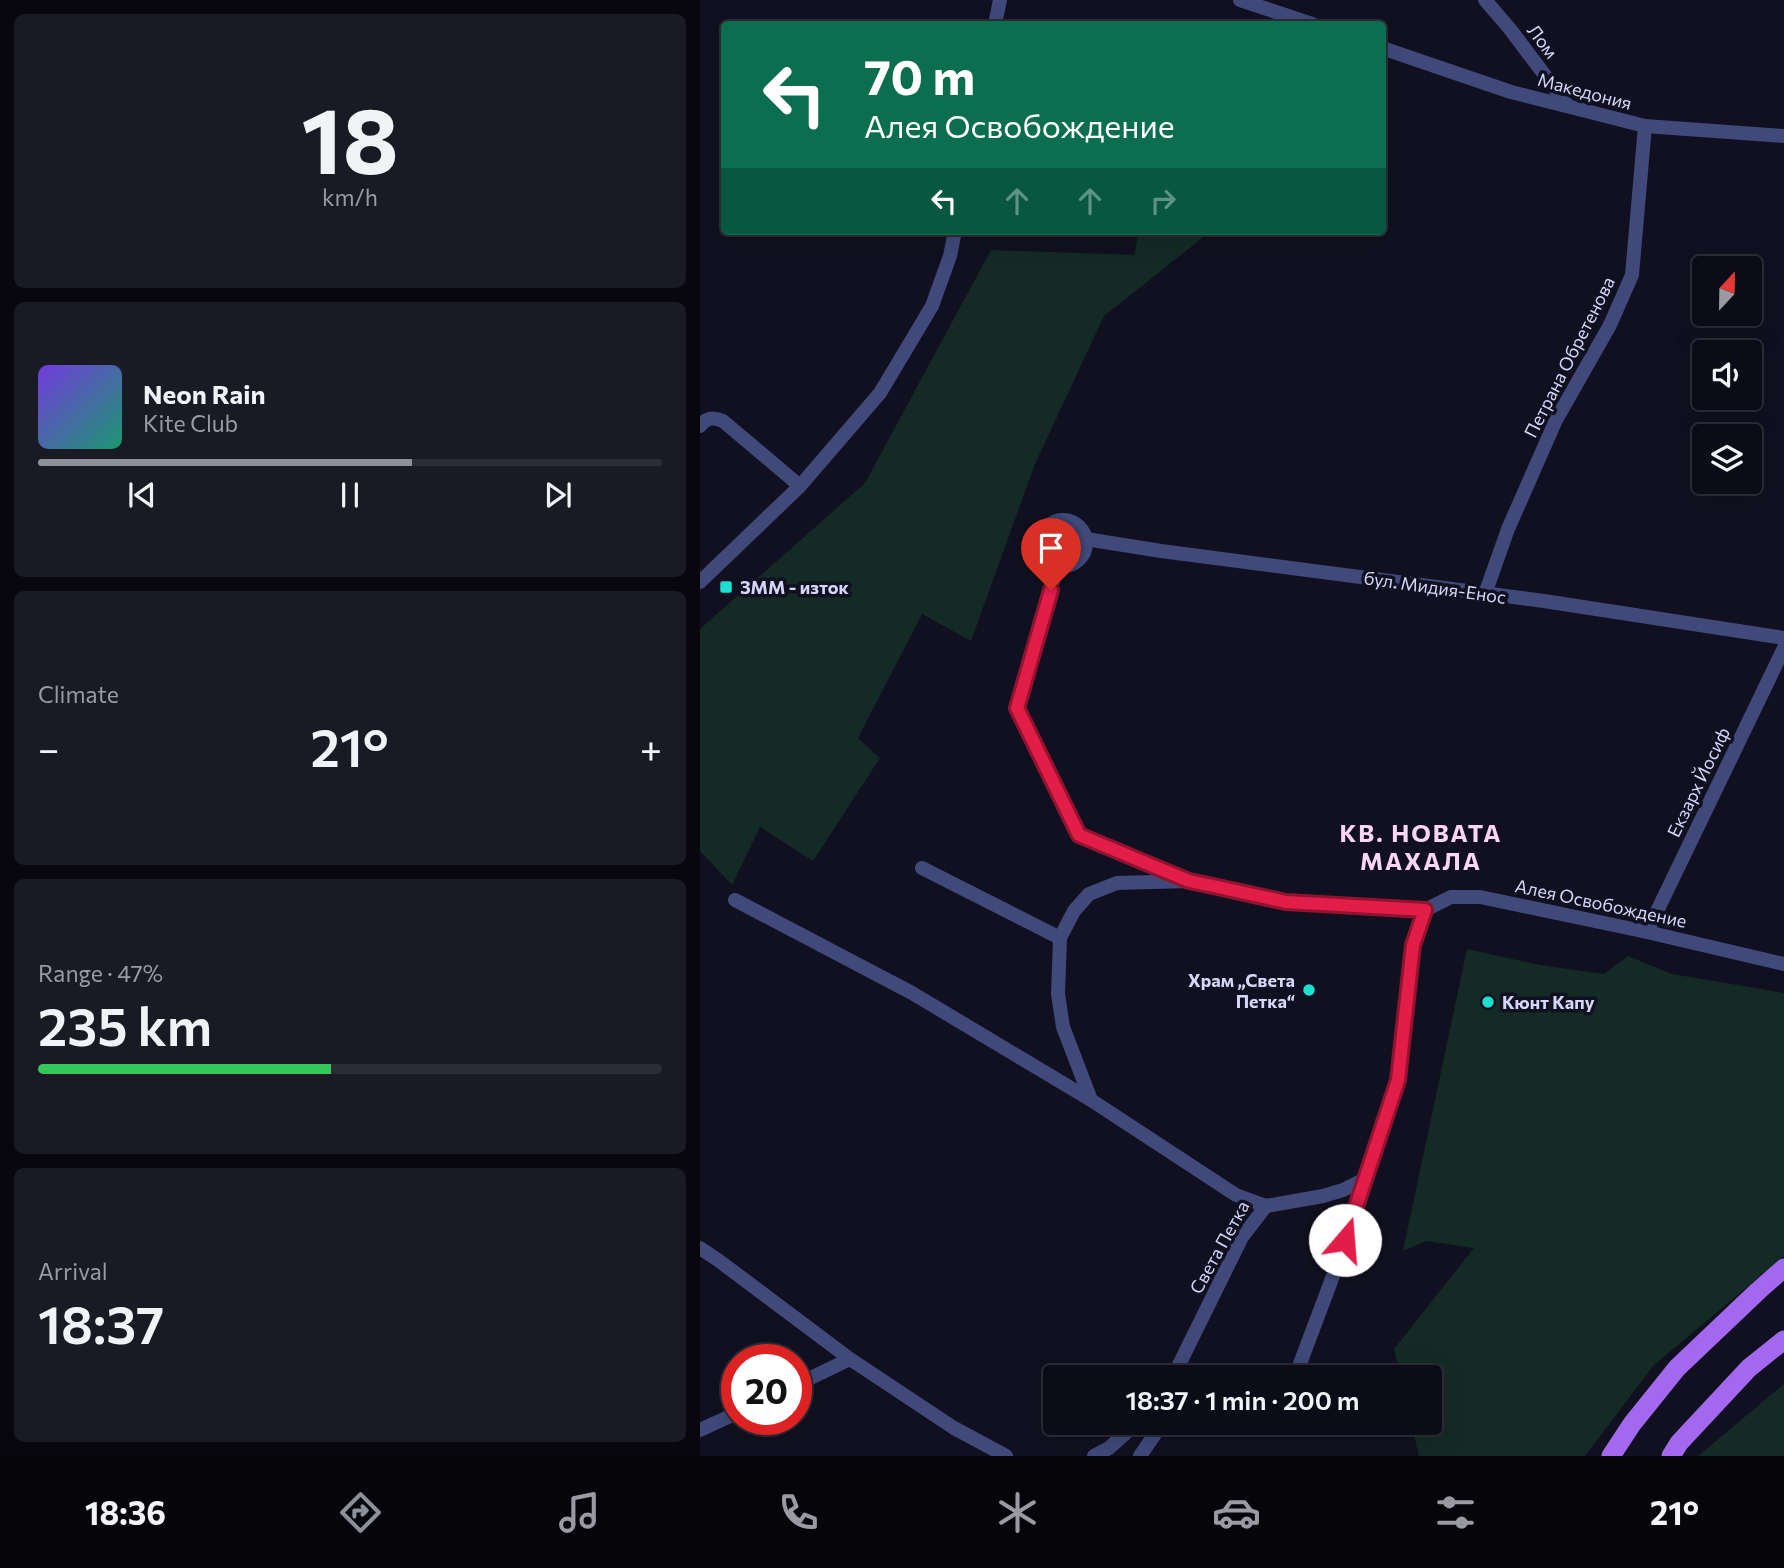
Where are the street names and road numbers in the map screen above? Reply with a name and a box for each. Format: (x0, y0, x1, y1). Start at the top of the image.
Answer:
street label: Лом (1523, 20, 1563, 62)
street label: Македония (1536, 68, 1634, 114)
street label: Петрана Обретенова (1519, 273, 1619, 441)
street label: бул. Мидия-Енос (1362, 566, 1508, 608)
street label: Екзарх Йосиф (1662, 724, 1734, 840)
street label: Алея Освобождение (1513, 874, 1689, 932)
street label: Света Петка (1184, 1197, 1254, 1297)

